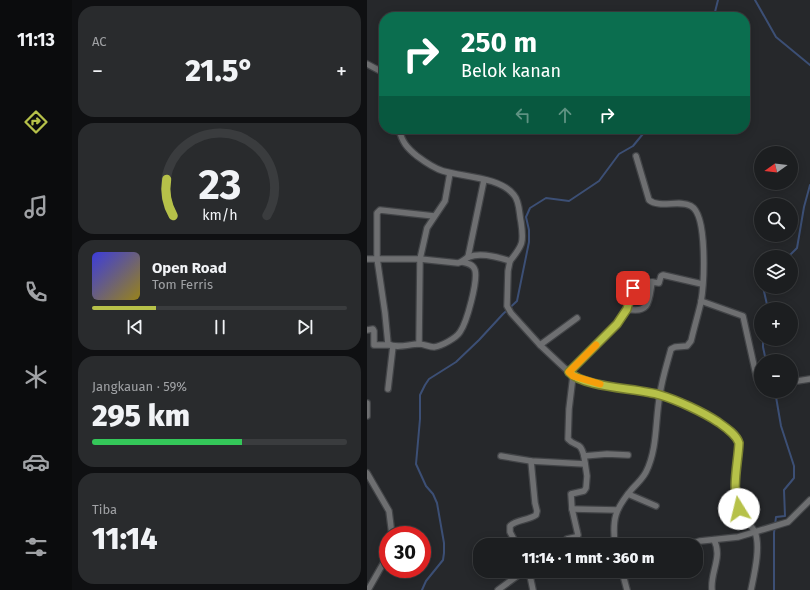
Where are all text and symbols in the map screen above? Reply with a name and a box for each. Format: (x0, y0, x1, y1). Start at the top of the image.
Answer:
text: 250 m (461, 26, 537, 59)
icon: right (395, 28, 447, 80)
text: 11:13 (17, 29, 55, 51)
text: AC (92, 34, 107, 49)
text: 21.5° (185, 53, 254, 89)
text: − (92, 58, 103, 85)
text: + (336, 58, 347, 85)
text: Belok kanan (461, 60, 561, 82)
icon: left (512, 104, 534, 126)
icon: ahead (554, 104, 576, 126)
icon: right (596, 104, 618, 126)
icon: directions (22, 108, 50, 136)
north arrow (754, 146, 798, 190)
map controls (754, 146, 798, 398)
text: 23 (198, 160, 241, 210)
icon: music (22, 193, 50, 221)
button: search (754, 198, 798, 242)
text: km/h (202, 207, 237, 224)
button: layers (754, 250, 798, 294)
text: Open Road (152, 259, 227, 277)
pin (616, 271, 650, 305)
text: Tom Ferris (152, 277, 213, 292)
icon: arrive (622, 277, 644, 299)
icon: phone (22, 278, 50, 306)
button: + (754, 302, 798, 346)
icon: previous (124, 316, 146, 338)
icon: pause (209, 316, 231, 338)
icon: next (294, 316, 316, 338)
button: − (754, 354, 798, 398)
icon: climate (22, 363, 50, 391)
text: Jangkauan · 59% (92, 379, 187, 394)
text: 295 km (92, 398, 190, 434)
icon: car (22, 448, 50, 476)
position arrow (718, 488, 760, 530)
text: Tiba (92, 502, 117, 517)
text: 11:14 (92, 521, 158, 557)
speed limit sign: 30 (379, 526, 431, 578)
icon: filters (22, 533, 50, 561)
text: 11:14 · 1 mnt · 360 m (522, 549, 654, 567)

